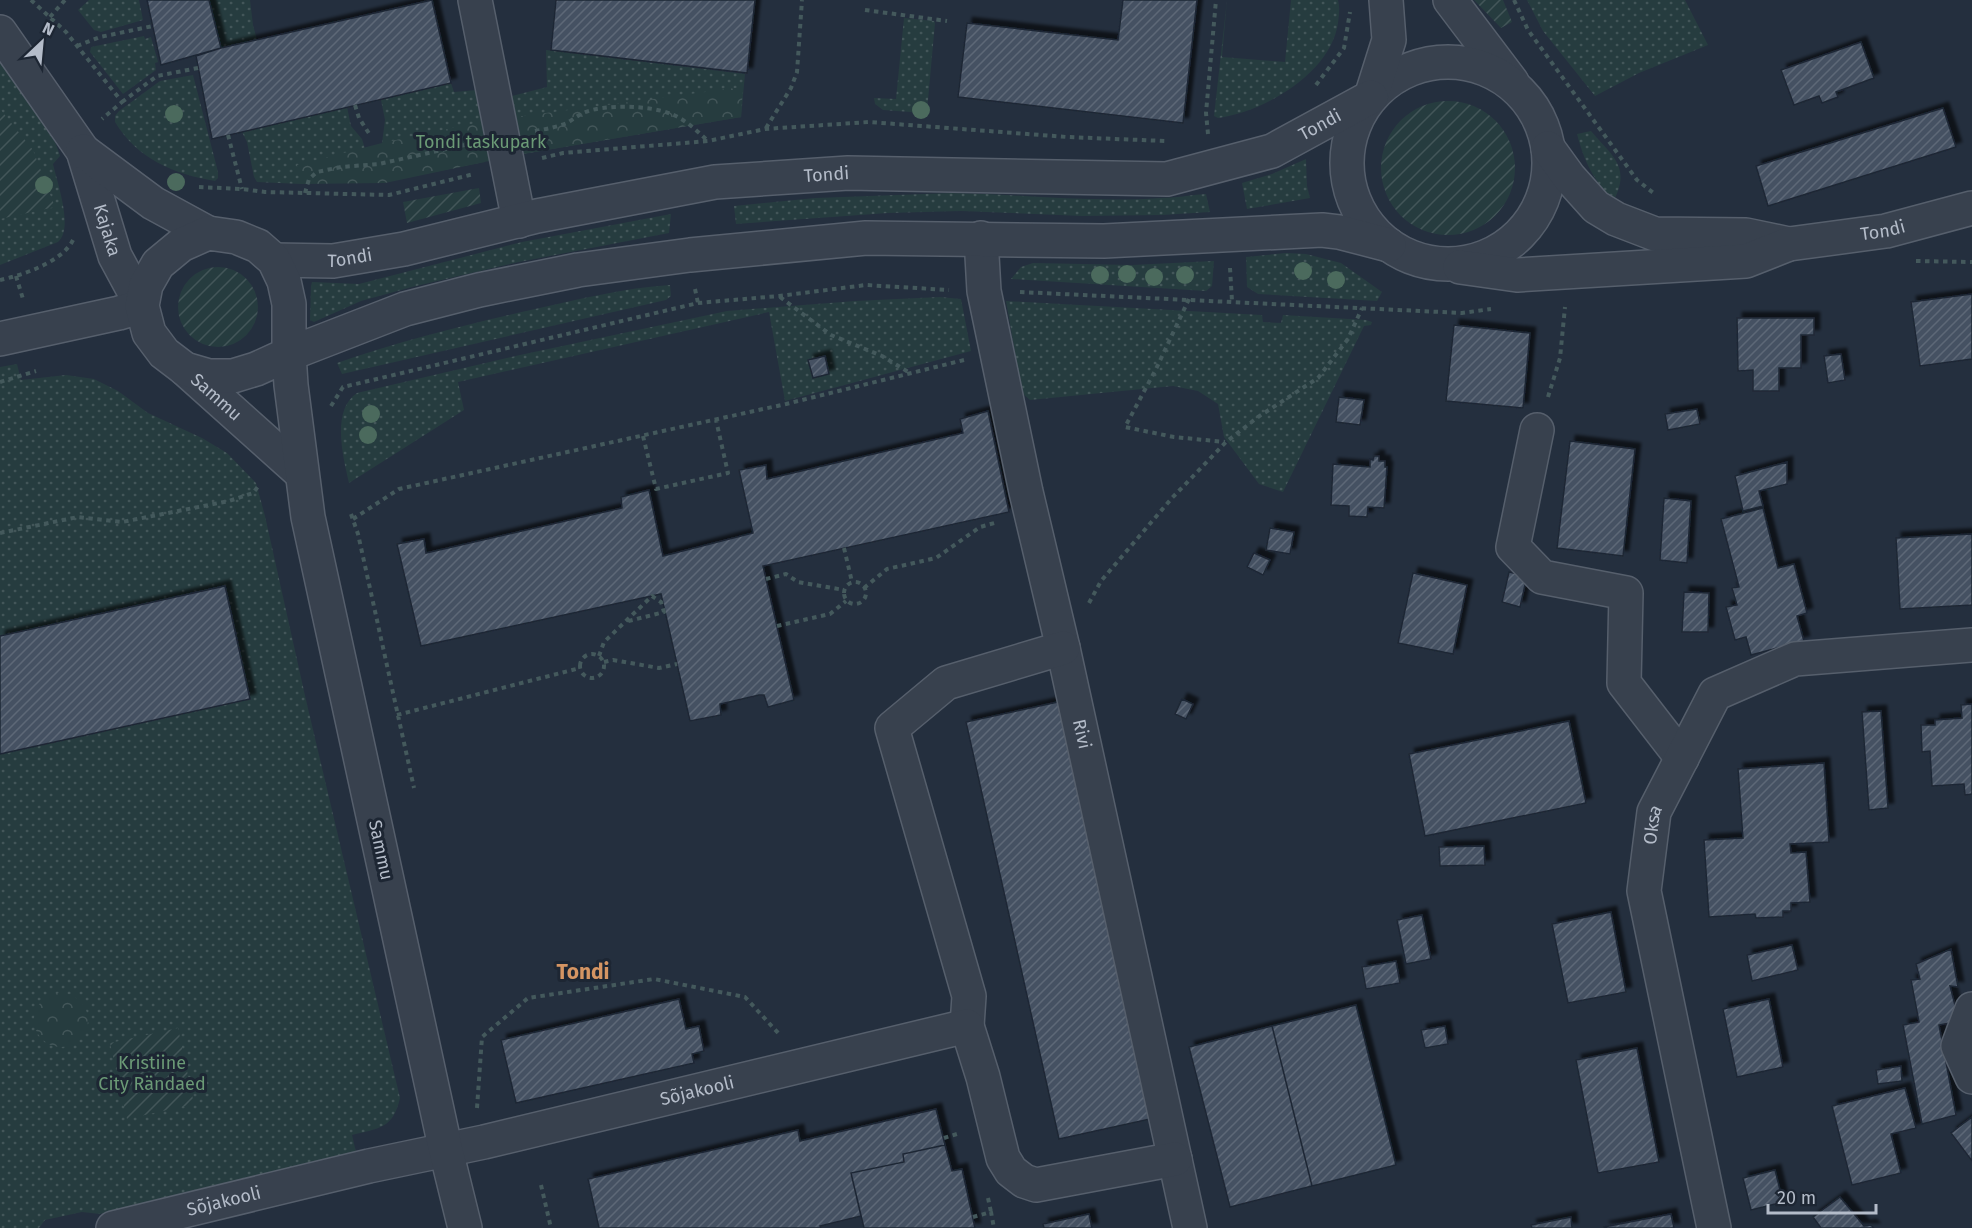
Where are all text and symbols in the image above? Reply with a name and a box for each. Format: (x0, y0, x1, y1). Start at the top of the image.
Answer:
north arrow (12, 12, 72, 72)
text: N (39, 18, 57, 40)
street label: Tondi (1295, 104, 1345, 145)
park label: Tondi taskupark (416, 131, 547, 153)
street label: Tondi (803, 162, 850, 187)
street label: Kajaka (89, 201, 126, 259)
street label: Tondi (1859, 215, 1908, 245)
street label: Tondi (327, 244, 374, 272)
street label: Sammu (186, 368, 246, 426)
street label: Rivi (1068, 717, 1096, 751)
street label: Oksa (1639, 801, 1667, 846)
street label: Sammu (364, 818, 398, 882)
district label: Tondi (556, 959, 610, 985)
park label: Kristiine City Rändaed (98, 1052, 206, 1095)
street label: Sõjakooli (658, 1071, 736, 1110)
scale bar (1768, 1177, 1876, 1215)
street label: Sõjakooli (184, 1182, 263, 1221)
text: 20 m (1777, 1187, 1816, 1209)

